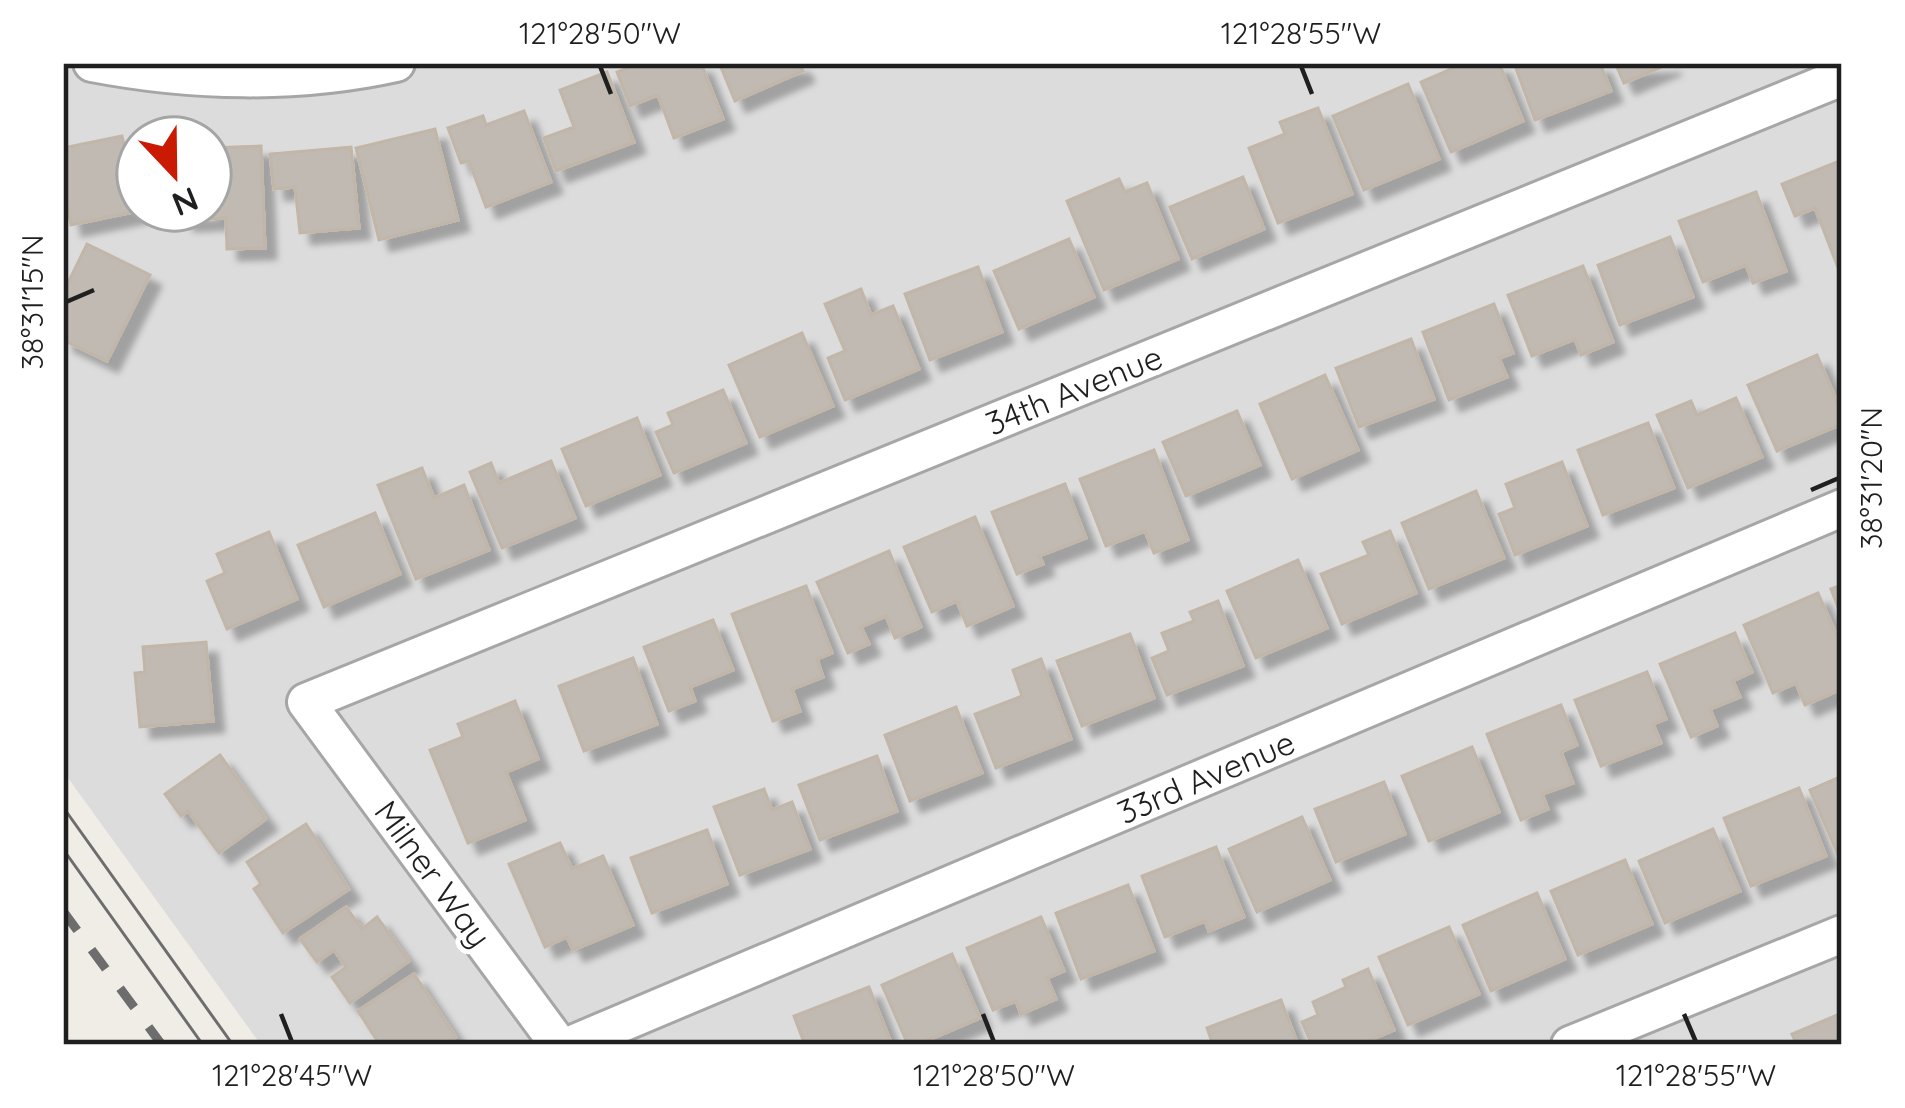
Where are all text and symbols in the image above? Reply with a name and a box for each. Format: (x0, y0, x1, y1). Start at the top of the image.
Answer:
text: 121°28'50"W (519, 14, 681, 52)
text: 121°28'55"W (1221, 14, 1381, 52)
north arrow (114, 114, 234, 234)
text: N (166, 179, 204, 226)
text: 38°31'15"N (13, 234, 51, 370)
street label: 34th Avenue (980, 336, 1168, 443)
text: 38°31'20"N (1852, 407, 1890, 549)
street label: 33rd Avenue (1111, 721, 1301, 832)
street label: Milner Way (366, 792, 500, 955)
text: 121°28'45"W (212, 1056, 372, 1094)
text: 121°28'50"W (913, 1056, 1075, 1094)
text: 121°28'55"W (1616, 1056, 1776, 1094)

